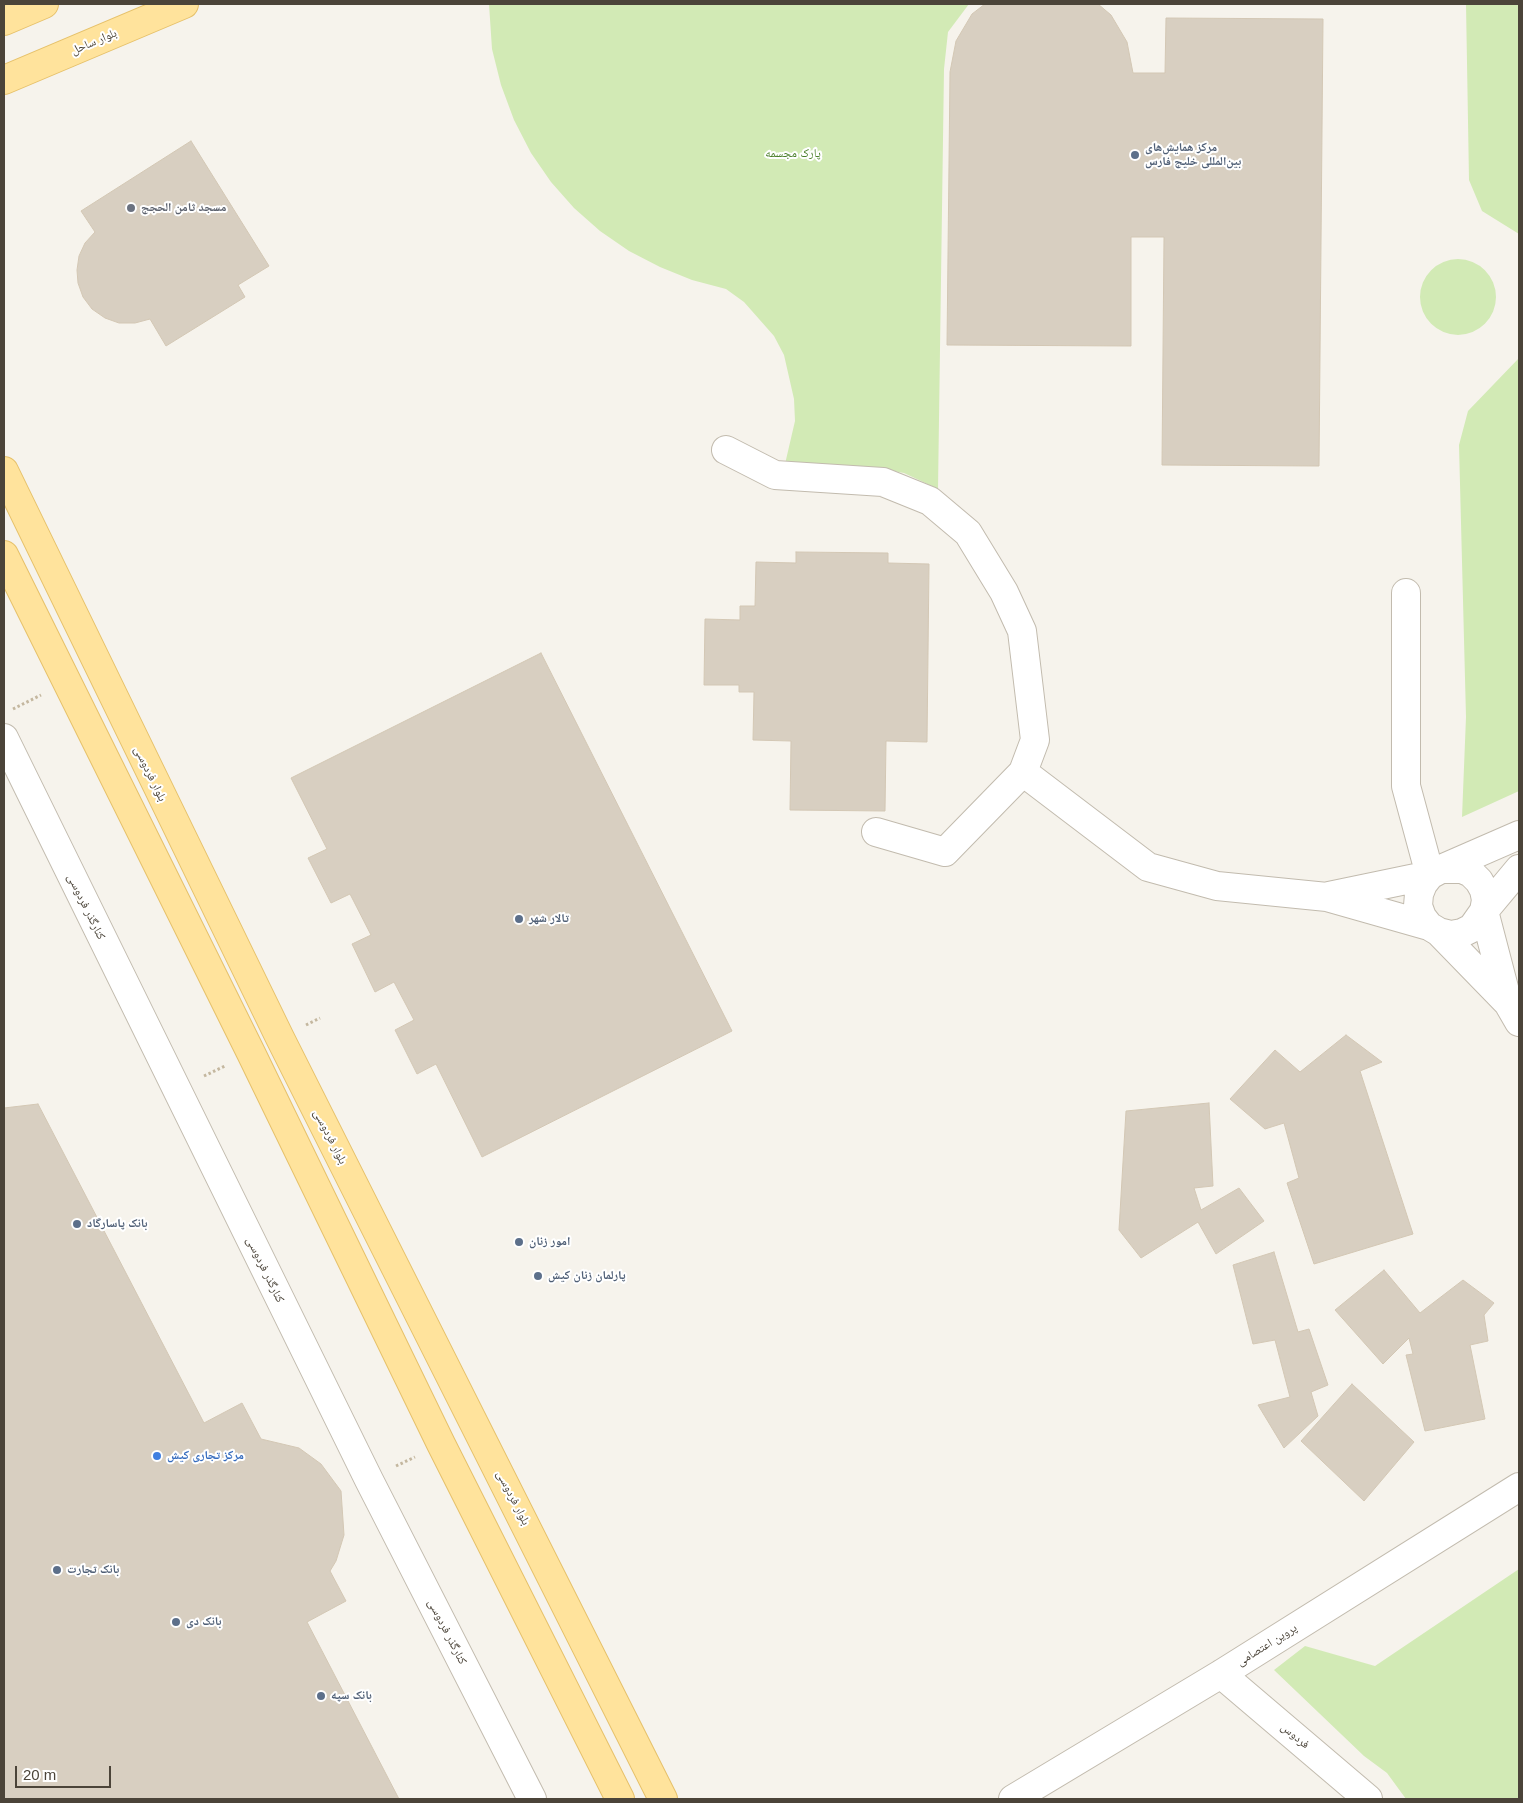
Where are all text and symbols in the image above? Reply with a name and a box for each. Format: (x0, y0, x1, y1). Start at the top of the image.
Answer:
street label: بلوار ساحل (69, 26, 119, 58)
place label: مرکز همایش‌های بین‌المللی خلیج فارس (1145, 141, 1241, 169)
park label: پارک مجسمه (765, 147, 821, 161)
marker: مرکز همایش‌های بین‌المللی خلیج فارس (1129, 149, 1141, 161)
place label: مسجد ثامن الحجج (141, 201, 226, 215)
marker: مسجد ثامن الحجج (125, 202, 137, 214)
street label: بلوار فردوسی (131, 744, 169, 804)
street label: کنارگذر فردوسی (64, 872, 108, 942)
place label: تالار شهر (529, 912, 569, 926)
marker: تالار شهر (513, 913, 525, 925)
street label: بلوار فردوسی (310, 1107, 350, 1167)
place label: بانک پاسارگاد (87, 1217, 148, 1231)
marker: بانک پاسارگاد (71, 1218, 83, 1230)
street label: کنارگذر فردوسی (243, 1235, 287, 1305)
place label: امور زنان (529, 1235, 570, 1249)
marker: امور زنان (513, 1236, 525, 1248)
place label: پارلمان زنان کیش (548, 1269, 626, 1283)
marker: پارلمان زنان کیش (532, 1270, 544, 1282)
place label: مرکز تجاری کیش (167, 1449, 244, 1463)
marker: مرکز تجاری کیش (151, 1450, 163, 1462)
street label: بلوار فردوسی (493, 1468, 533, 1528)
place label: بانک تجارت (67, 1563, 119, 1577)
marker: بانک تجارت (51, 1564, 63, 1576)
street label: کنارگذر فردوسی (424, 1597, 470, 1667)
place label: بانک دی (186, 1615, 221, 1629)
marker: بانک دی (170, 1616, 182, 1628)
street label: پروین اعتصامی (1234, 1621, 1300, 1669)
place label: بانک سپه (331, 1689, 372, 1703)
marker: بانک سپه (315, 1690, 327, 1702)
street label: فردوس (1278, 1720, 1312, 1752)
scale bar (18, 1756, 114, 1788)
text: 20 m (23, 1766, 56, 1783)

